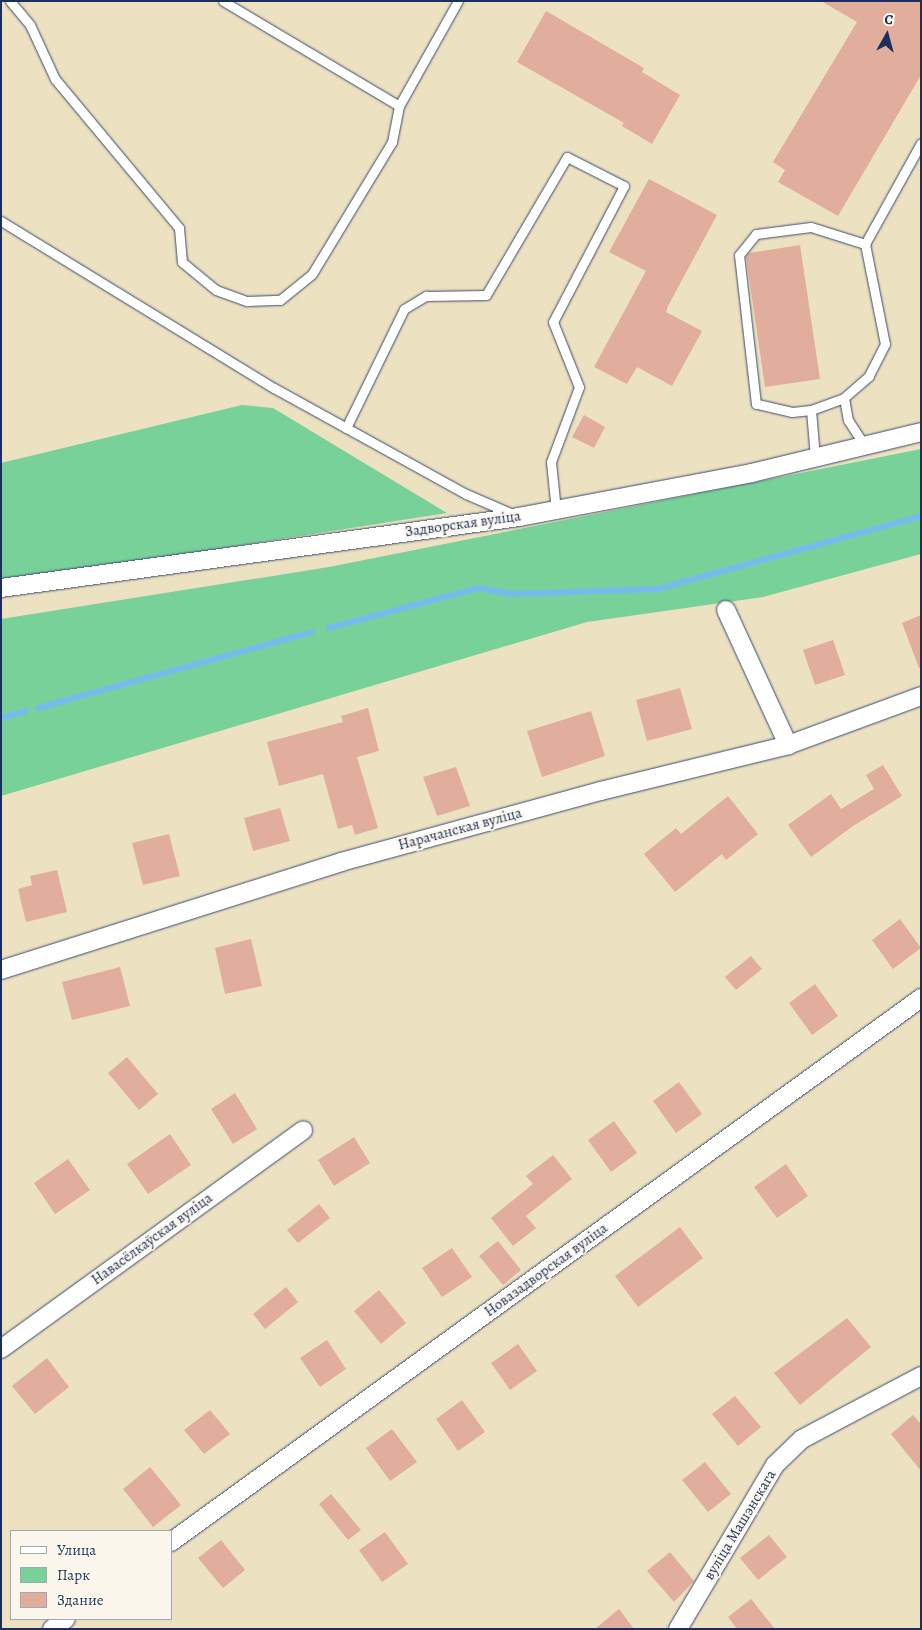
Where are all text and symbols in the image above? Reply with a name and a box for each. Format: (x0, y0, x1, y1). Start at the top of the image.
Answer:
north arrow (862, 10, 912, 60)
text: С (883, 10, 894, 30)
street label: Задворская вуліца (404, 507, 522, 541)
street label: Нарачанская вуліца (396, 804, 524, 854)
street label: Навасёлкаўская вуліца (88, 1189, 216, 1289)
street label: Новазадворская вуліца (481, 1219, 611, 1321)
street label: вуліца Машэнскага (700, 1467, 780, 1583)
legend (10, 1530, 172, 1620)
text: Улица (57, 1540, 96, 1560)
text: Парк (57, 1565, 90, 1585)
text: Здание (57, 1590, 104, 1610)

